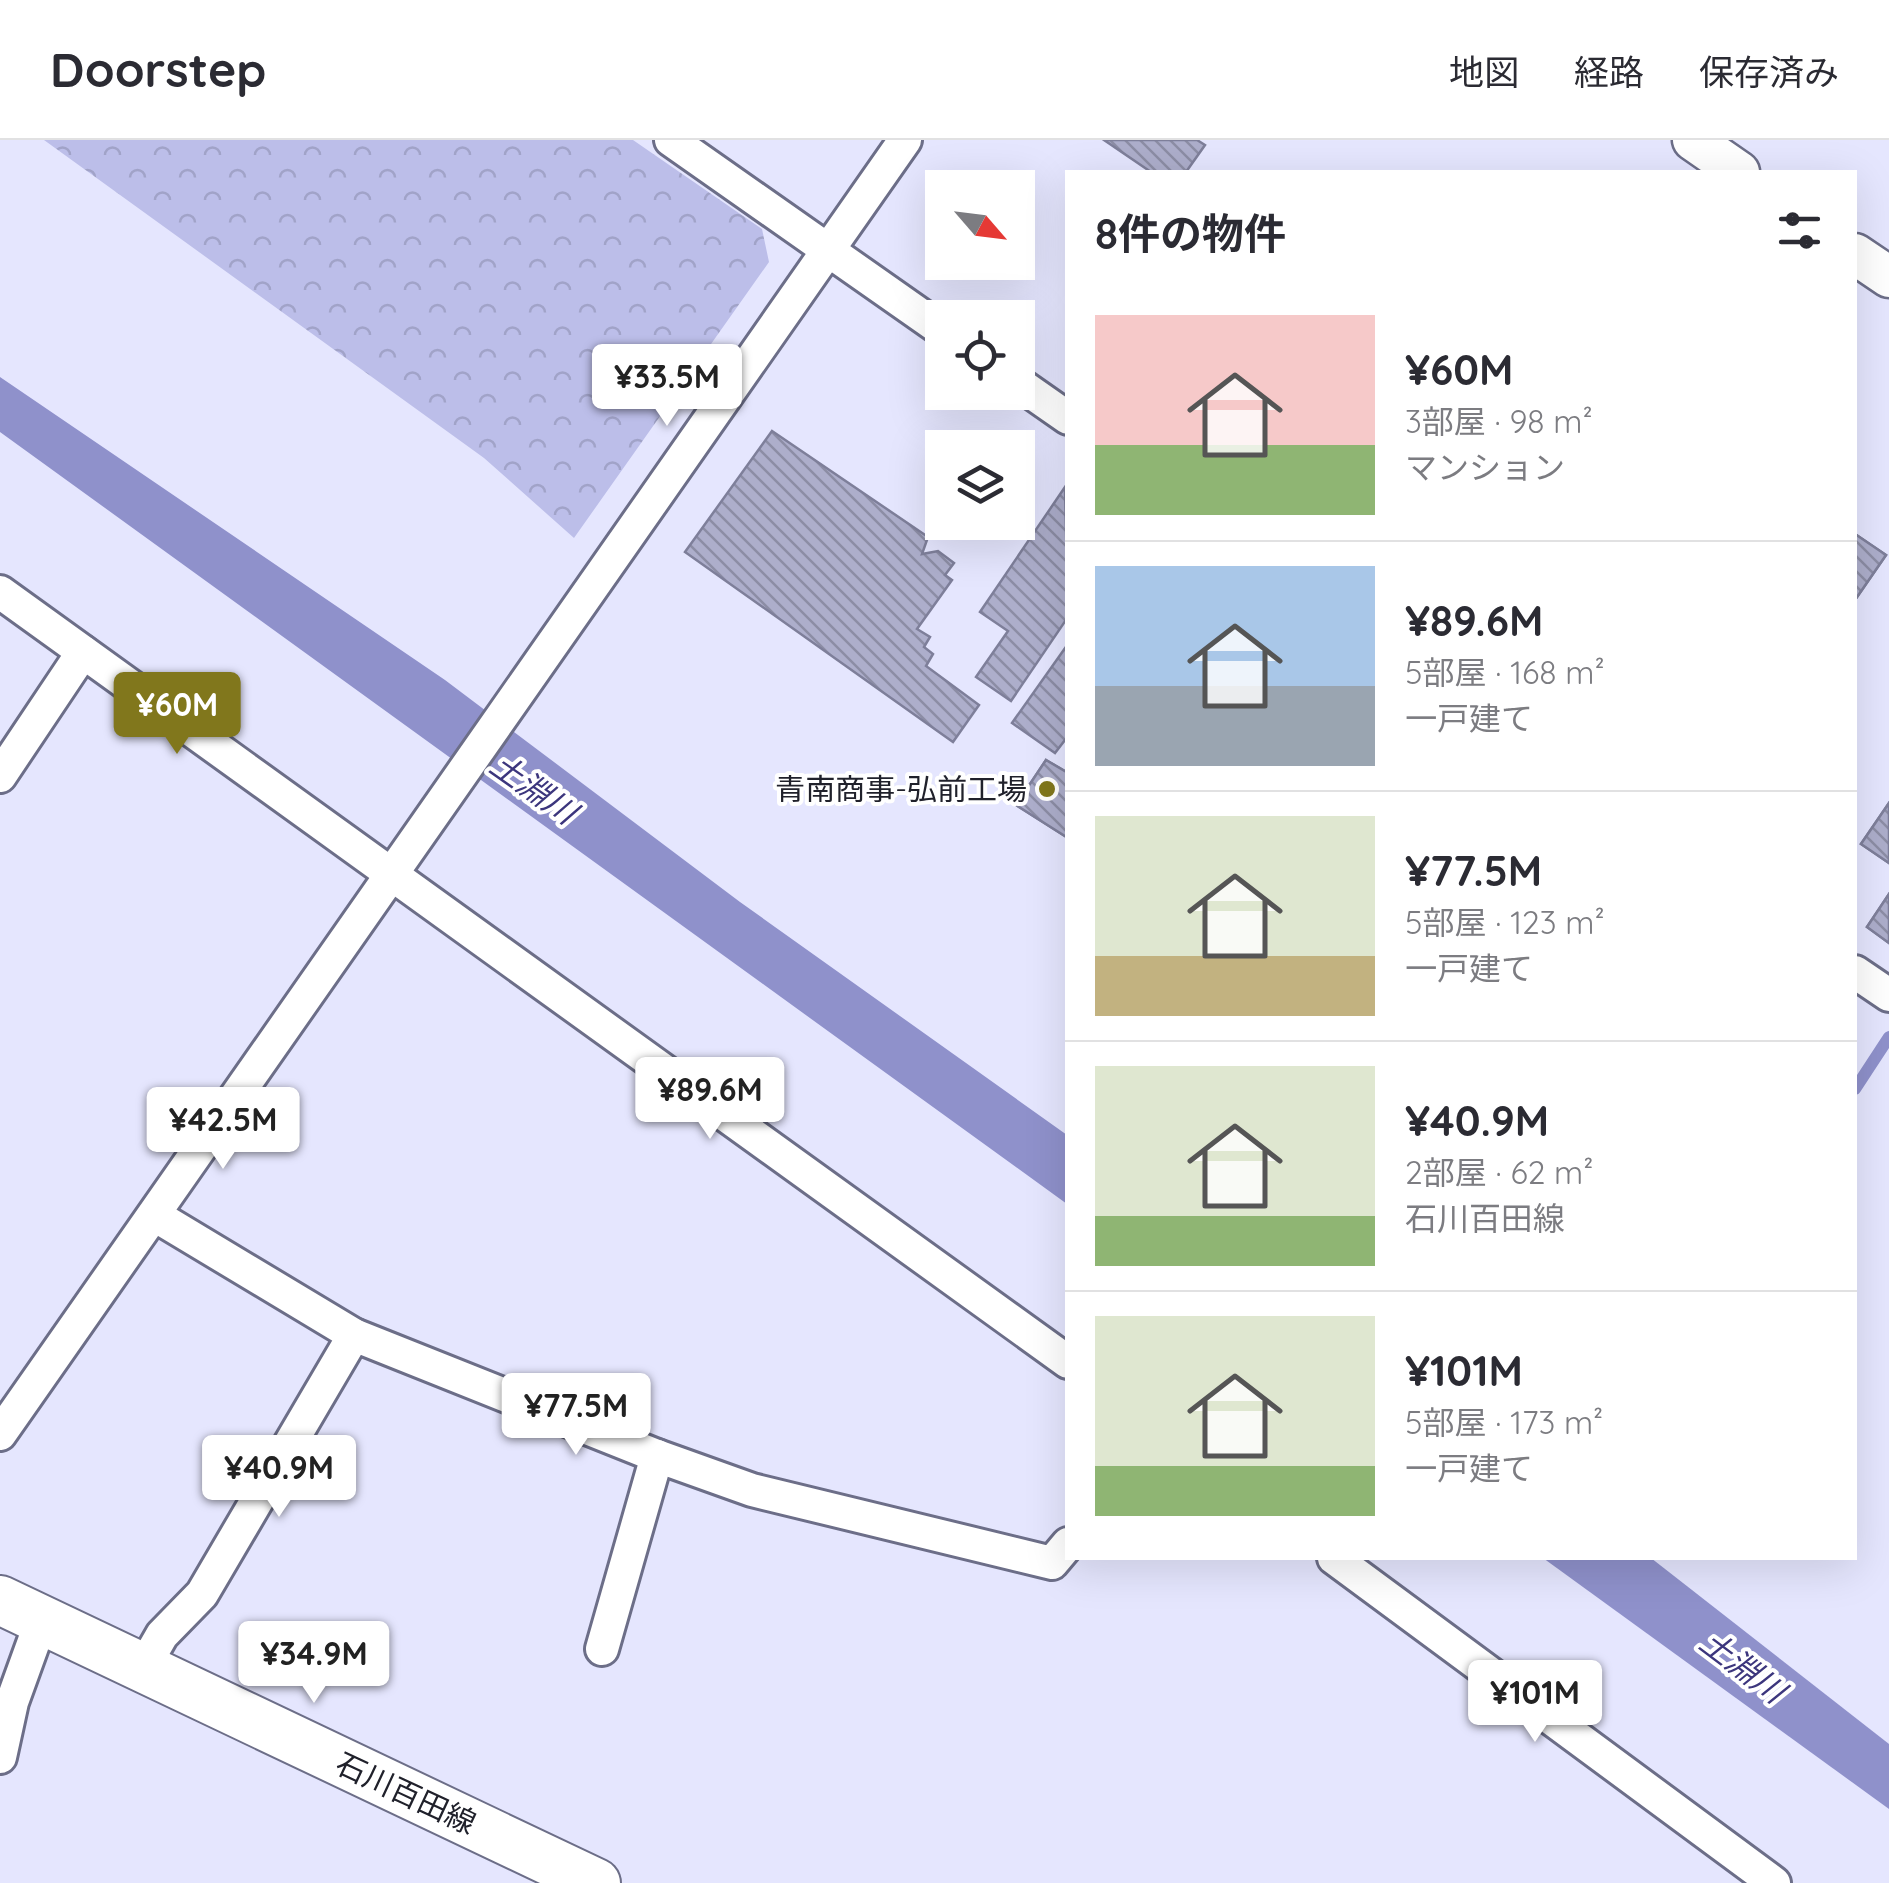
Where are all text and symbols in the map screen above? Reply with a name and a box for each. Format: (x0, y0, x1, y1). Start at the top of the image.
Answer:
text: Doorstep (50, 39, 266, 99)
text: 地図 (1449, 50, 1519, 94)
text: 経路 (1574, 50, 1644, 94)
text: 保存済み (1699, 50, 1839, 94)
north arrow (925, 170, 1035, 280)
map controls (925, 170, 1035, 540)
icon: filters (1772, 203, 1827, 258)
text: 8件の物件 (1095, 207, 1286, 260)
button: locate (925, 300, 1035, 410)
text: ¥60M (1405, 343, 1513, 396)
pin: ¥33.5M (586, 344, 748, 429)
icon: home (1175, 355, 1295, 475)
text: ¥33.5M (614, 356, 720, 396)
text: 3部屋 · 98 m² (1405, 401, 1593, 441)
button: layers (925, 430, 1035, 540)
text: マンション (1405, 447, 1565, 487)
text: ¥89.6M (1405, 594, 1543, 647)
icon: home (1175, 606, 1295, 726)
text: 5部屋 · 168 m² (1405, 652, 1605, 692)
pin: ¥60M (118, 672, 236, 757)
text: ¥60M (136, 684, 218, 724)
text: 一戸建て (1405, 698, 1533, 738)
water label: 土淵川 (483, 744, 587, 834)
place label: 青南商事-弘前工場 (775, 770, 1027, 808)
marker: 青南商事-弘前工場 (1036, 778, 1058, 800)
text: ¥77.5M (1405, 844, 1542, 897)
icon: home (1175, 856, 1295, 976)
text: 5部屋 · 123 m² (1405, 902, 1605, 942)
text: 一戸建て (1405, 948, 1533, 988)
pin: ¥89.6M (629, 1057, 791, 1142)
text: ¥89.6M (657, 1069, 763, 1109)
pin: ¥42.5M (142, 1087, 304, 1172)
text: ¥40.9M (1405, 1094, 1549, 1147)
text: ¥42.5M (169, 1099, 277, 1139)
icon: home (1175, 1106, 1295, 1226)
text: 2部屋 · 62 m² (1405, 1152, 1593, 1192)
text: 石川百田線 (1405, 1198, 1565, 1238)
text: ¥101M (1405, 1344, 1523, 1397)
icon: home (1175, 1356, 1295, 1476)
pin: ¥77.5M (495, 1373, 657, 1458)
text: ¥77.5M (524, 1385, 628, 1425)
text: 5部屋 · 173 m² (1405, 1402, 1603, 1442)
pin: ¥40.9M (198, 1435, 360, 1520)
text: ¥40.9M (224, 1447, 334, 1487)
text: 一戸建て (1405, 1448, 1533, 1488)
pin: ¥34.9M (233, 1621, 395, 1706)
water label: 土淵川 (1693, 1621, 1796, 1713)
text: ¥34.9M (260, 1633, 368, 1673)
pin: ¥101M (1465, 1660, 1605, 1745)
text: ¥101M (1490, 1672, 1580, 1712)
street label: 石川百田線 (330, 1744, 482, 1842)

